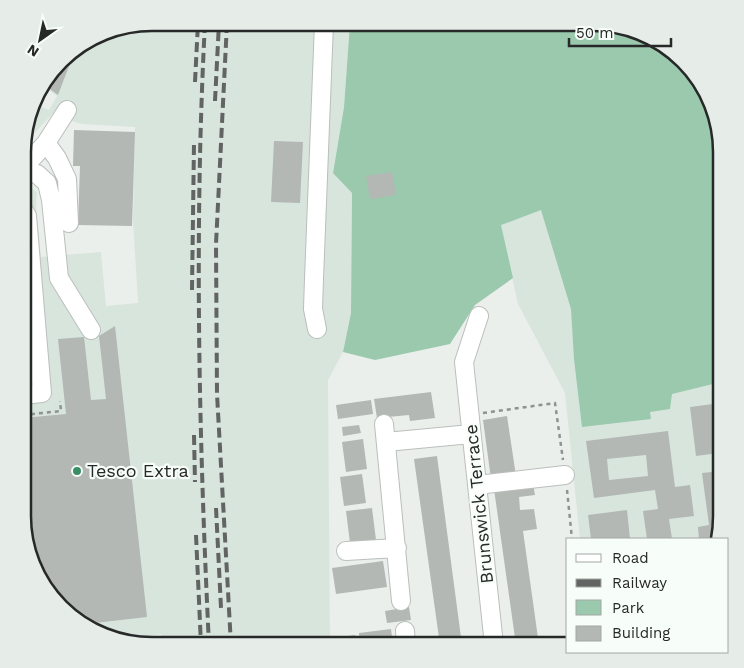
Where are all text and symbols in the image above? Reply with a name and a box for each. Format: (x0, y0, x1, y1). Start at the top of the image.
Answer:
north arrow (15, 15, 65, 65)
scale bar (569, 15, 672, 47)
text: 50 m (576, 24, 613, 42)
text: N (24, 41, 42, 60)
street label: Brunswick Terrace (460, 423, 497, 585)
place label: Tesco Extra (87, 460, 189, 481)
marker: Tesco Extra (71, 465, 83, 477)
legend (566, 538, 729, 653)
text: Road (612, 549, 649, 567)
text: Railway (612, 574, 667, 592)
text: Park (612, 599, 645, 617)
text: Building (612, 624, 670, 642)

